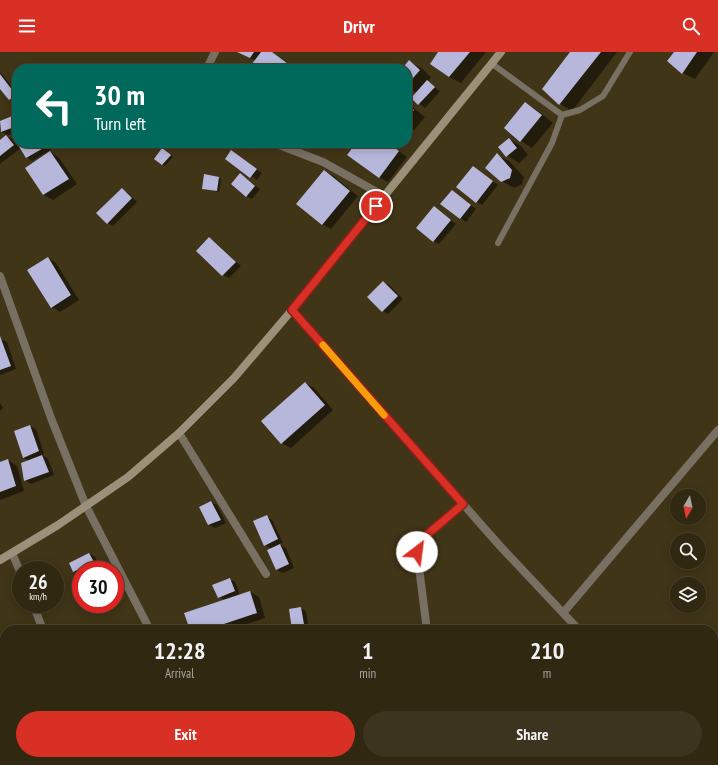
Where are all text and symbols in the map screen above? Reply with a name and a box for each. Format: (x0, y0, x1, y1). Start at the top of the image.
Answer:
icon: menu (16, 15, 38, 37)
text: Drivr (343, 15, 375, 38)
icon: search (680, 15, 702, 37)
text: 30 m (94, 76, 145, 113)
icon: left (28, 80, 80, 132)
text: Turn left (94, 112, 146, 135)
pin (359, 189, 393, 223)
icon: arrive (365, 195, 387, 217)
north arrow (670, 489, 706, 525)
map controls (670, 489, 706, 613)
position arrow (396, 531, 438, 573)
button: search (670, 533, 706, 569)
speed limit sign: 30 (72, 561, 124, 613)
text: 26 (28, 569, 48, 595)
button: layers (670, 577, 706, 613)
text: km/h (29, 590, 47, 603)
text: 12:28 (154, 635, 206, 666)
text: 1 (362, 635, 373, 666)
text: 210 (530, 635, 564, 666)
text: Arrival (165, 665, 194, 682)
text: min (359, 665, 376, 682)
text: m (543, 665, 551, 682)
button: Exit (16, 711, 355, 757)
button: Share (363, 711, 702, 757)

